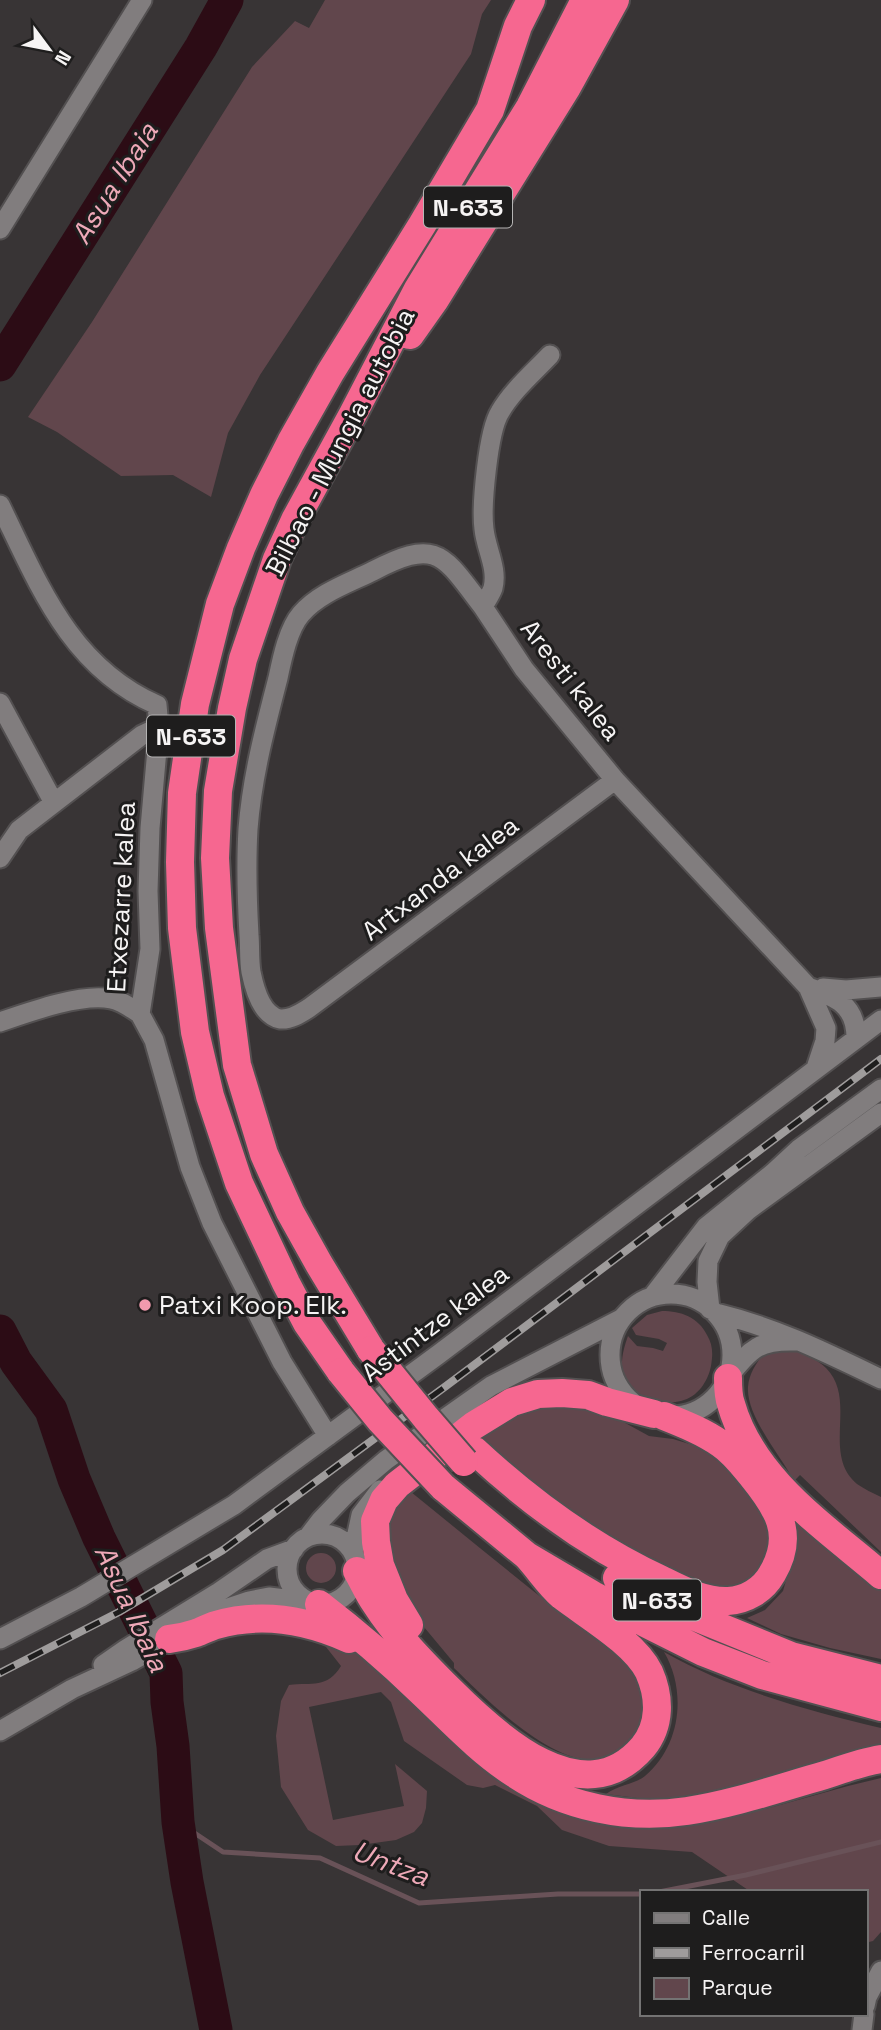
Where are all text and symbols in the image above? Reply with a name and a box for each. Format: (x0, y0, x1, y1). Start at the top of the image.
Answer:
north arrow (14, 14, 84, 84)
text: N (49, 46, 77, 70)
water label: Asua Ibaia (62, 115, 166, 251)
road number: N-633 (424, 187, 512, 228)
street label: Bilbao - Mungia autobia (258, 302, 422, 582)
street label: Aresti kalea (513, 612, 629, 748)
road number: N-633 (147, 716, 235, 756)
street label: Etxezarre kalea (99, 801, 143, 993)
street label: Artxanda kalea (355, 808, 525, 948)
street label: Astintze kalea (354, 1256, 516, 1390)
place label: Patxi Koop. Elk. (159, 1288, 347, 1322)
marker: Patxi Koop. Elk. (137, 1297, 153, 1313)
water label: Asua Ibaia (87, 1538, 178, 1678)
road number: N-633 (613, 1580, 701, 1620)
water label: Untza (348, 1832, 435, 1894)
legend (640, 1890, 867, 2016)
text: Calle (702, 1904, 750, 1931)
text: Ferrocarril (702, 1939, 805, 1966)
text: Parque (702, 1974, 773, 2001)

